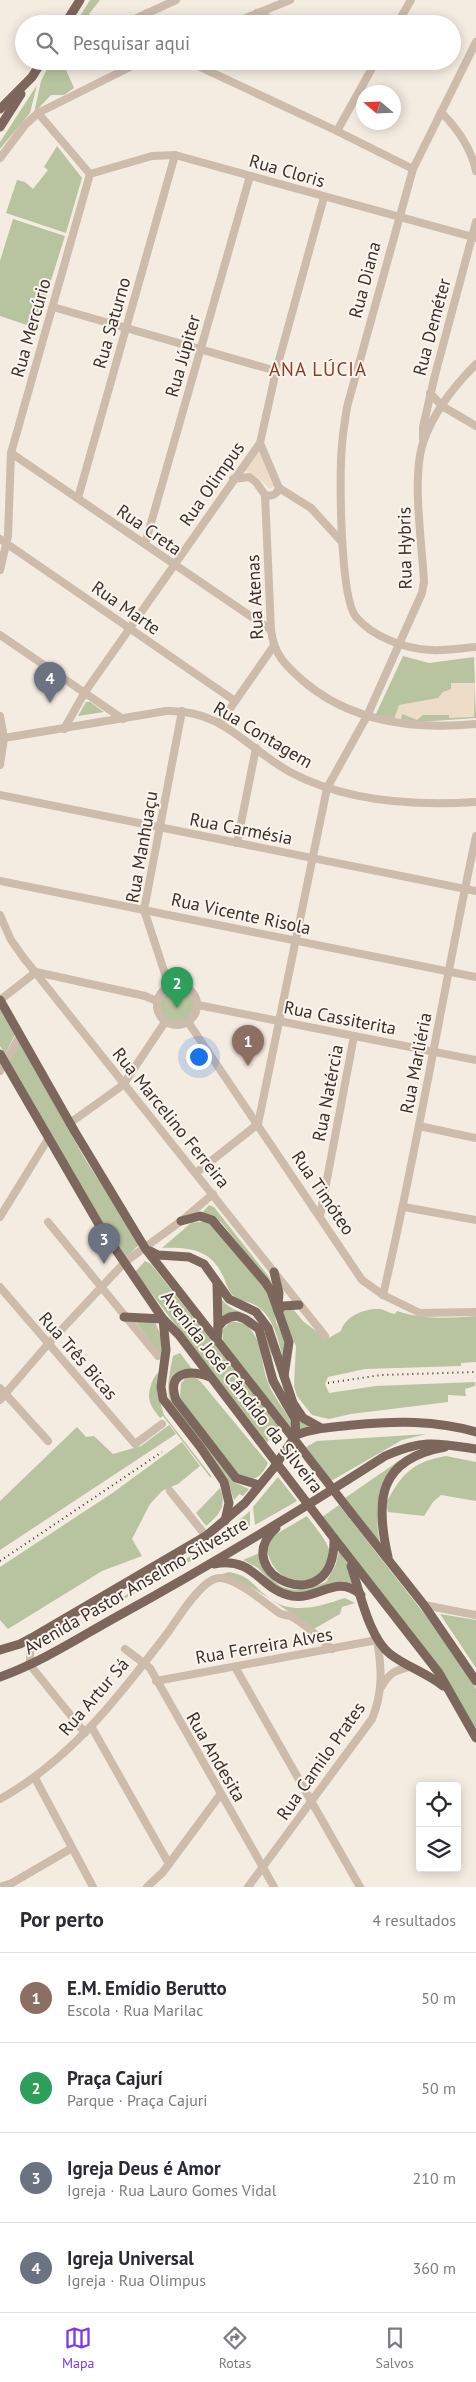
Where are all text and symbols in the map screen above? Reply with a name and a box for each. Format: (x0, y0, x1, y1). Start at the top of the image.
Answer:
search box (15, 15, 461, 70)
icon: search (33, 29, 61, 57)
text: Pesquisar aqui (73, 31, 190, 55)
north arrow (356, 85, 401, 130)
street label: Rua Cloris (247, 149, 328, 192)
street label: Rua Diana (343, 239, 386, 321)
street label: Rua Saturno (88, 275, 136, 371)
street label: Rua Mercúrio (5, 276, 56, 380)
street label: Rua Deméter (407, 276, 456, 378)
street label: Rua Júpiter (160, 312, 205, 400)
district label: ANA LÚCIA (269, 357, 367, 381)
street label: Rua Olimpus (174, 437, 249, 530)
street label: Rua Creta (112, 499, 186, 560)
street label: Rua Hybris (392, 506, 417, 590)
street label: Rua Atenas (241, 554, 268, 640)
street label: Rua Marte (87, 576, 165, 640)
pin: 4 (34, 662, 66, 703)
street label: Rua Contagem (210, 696, 317, 773)
street label: Rua Manhuaçu (120, 789, 163, 905)
street label: Rua Carmésia (188, 807, 294, 850)
street label: Rua Vicente Risola (169, 888, 313, 940)
pin: 2 (161, 967, 193, 1008)
street label: Rua Cassiterita (282, 995, 398, 1040)
street label: Rua Marliéria (394, 1010, 437, 1115)
pin: 1 (232, 1025, 264, 1066)
street label: Rua Marcelino Ferreira (108, 1043, 235, 1193)
street label: Rua Natércia (307, 1043, 348, 1143)
your location (186, 1044, 212, 1070)
street label: Rua Timóteo (287, 1146, 360, 1239)
pin: 3 (88, 1223, 120, 1264)
street label: Avenida José Cândido da Silveira (156, 1286, 329, 1497)
street label: Rua Três Bicas (34, 1307, 123, 1404)
street label: Avenida Pastor Anselmo Silvestre (20, 1512, 252, 1659)
street label: Rua Ferreira Alves (194, 1622, 334, 1669)
street label: Rua Artur Sá (54, 1653, 134, 1740)
street label: Rua Camilo Prates (271, 1697, 370, 1824)
street label: Rua Andesita (181, 1708, 251, 1806)
map controls (416, 1782, 461, 1872)
button: locate (416, 1782, 461, 1827)
button: layers (416, 1827, 461, 1872)
text: Por perto (20, 1906, 104, 1933)
text: 4 resultados (372, 1910, 456, 1930)
text: E.M. Emídio Berutto (67, 1976, 227, 2000)
text: 1 (31, 1988, 41, 2008)
text: 50 m (421, 1988, 456, 2008)
text: Escola · Rua Marilac (67, 2000, 204, 2020)
text: Praça Cajurí (67, 2066, 163, 2090)
text: 2 (31, 2078, 41, 2098)
text: 50 m (421, 2078, 456, 2098)
text: Parque · Praça Cajuri (67, 2090, 208, 2110)
text: Igreja Deus é Amor (67, 2156, 221, 2180)
text: 3 (31, 2168, 41, 2188)
text: 210 m (413, 2168, 456, 2188)
text: Igreja · Rua Lauro Gomes Vidal (67, 2180, 276, 2200)
text: Igreja Universal (67, 2246, 194, 2270)
text: 4 (31, 2258, 41, 2278)
text: 360 m (413, 2258, 456, 2278)
text: Igreja · Rua Olimpus (67, 2270, 206, 2290)
tab: Mapa (62, 2324, 95, 2372)
tab: Rotas (219, 2324, 251, 2372)
tab: Salvos (375, 2324, 414, 2372)

